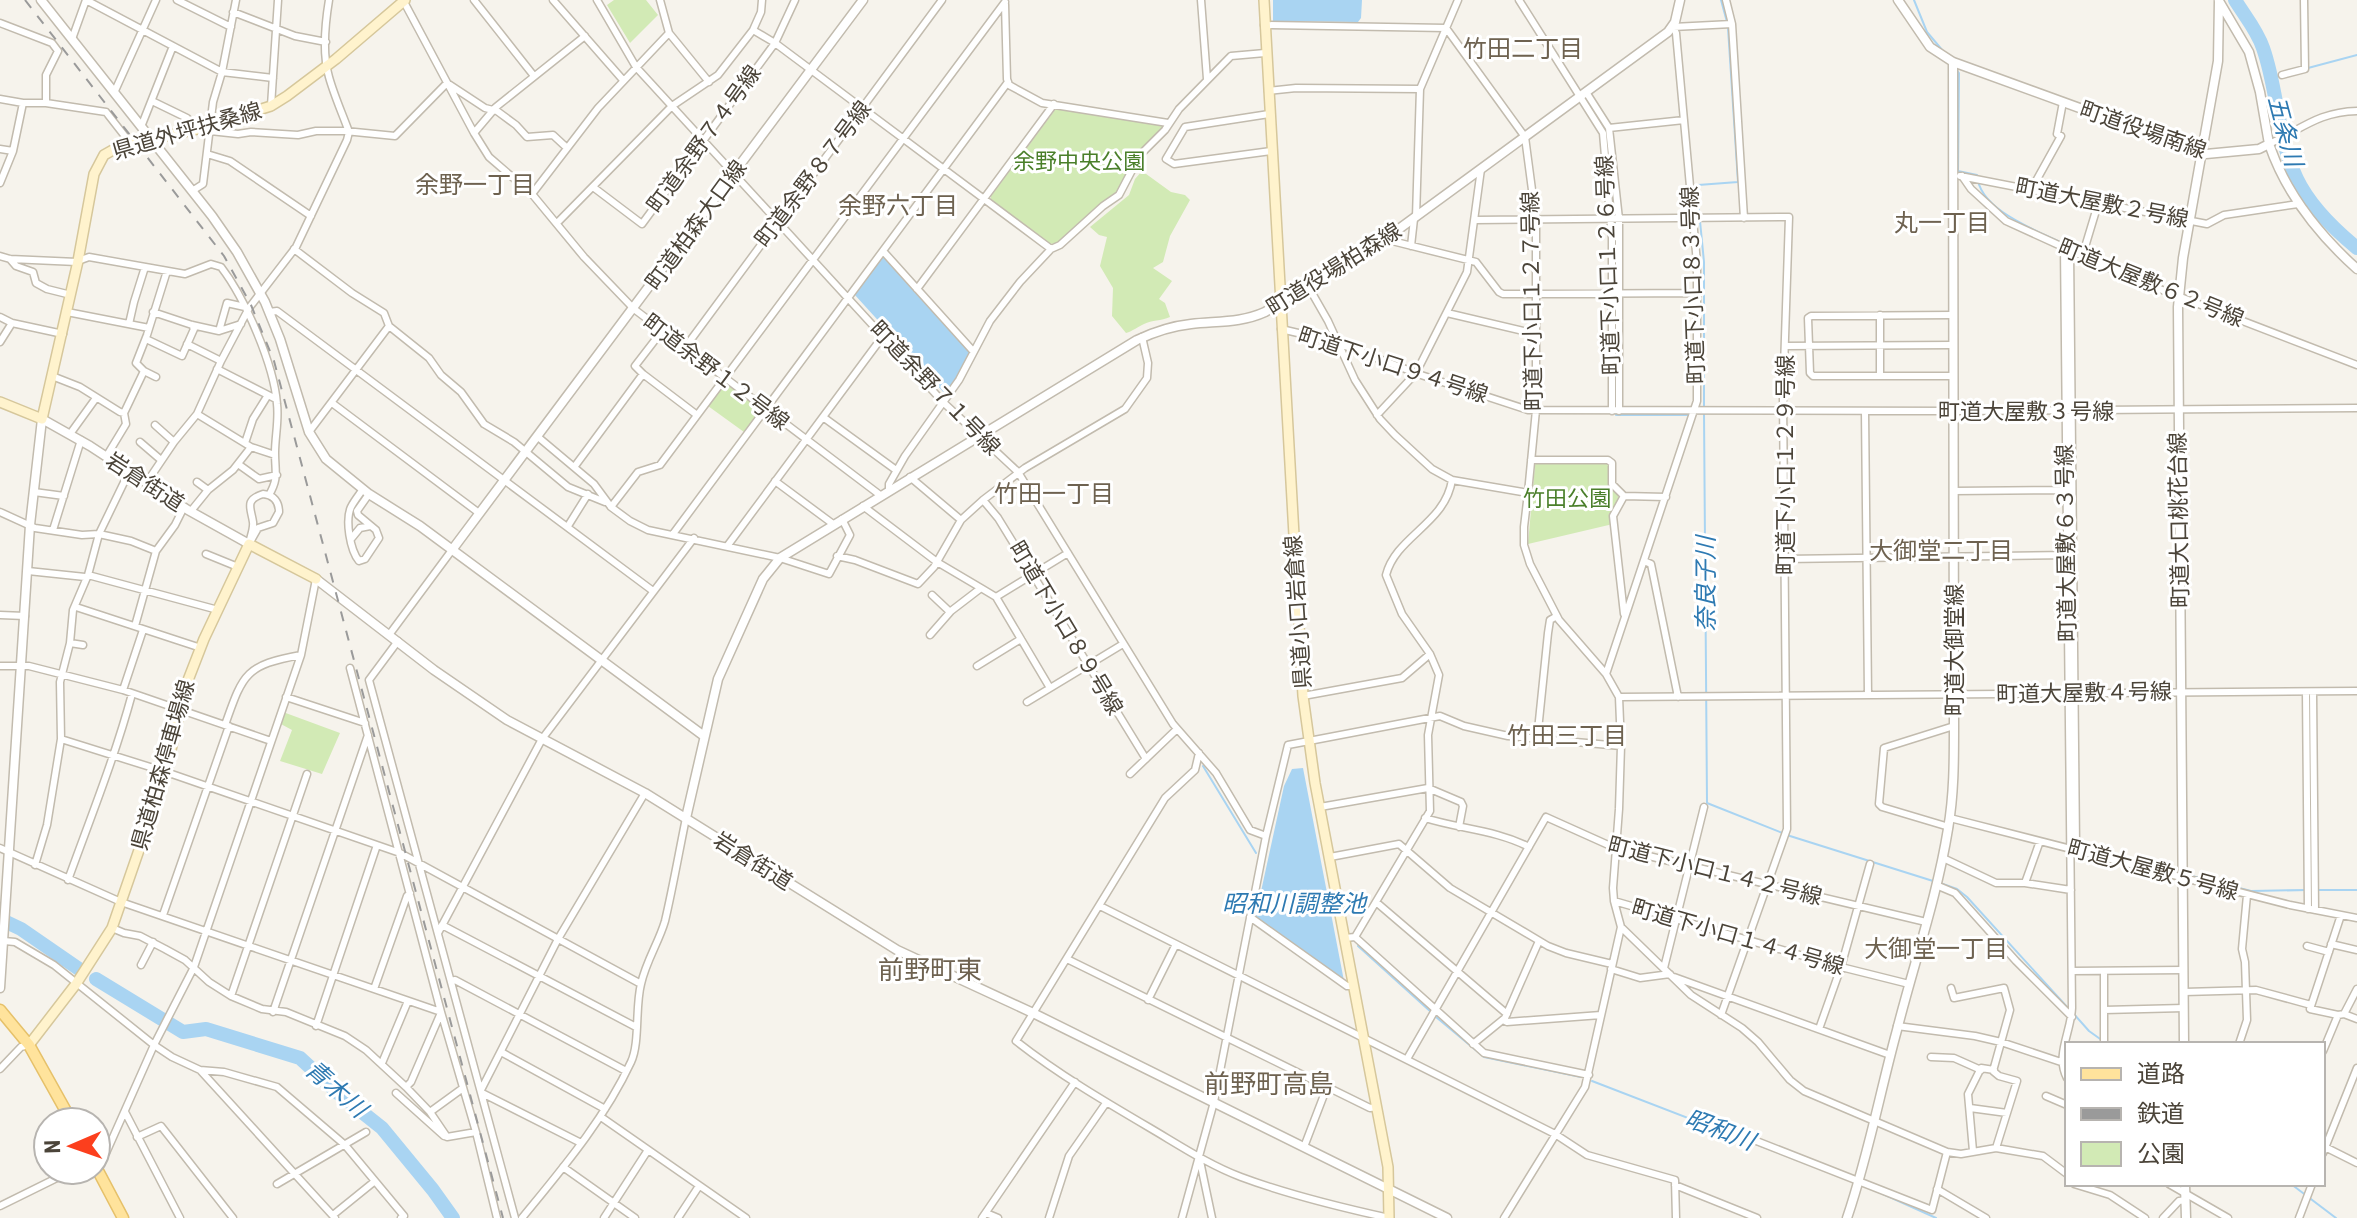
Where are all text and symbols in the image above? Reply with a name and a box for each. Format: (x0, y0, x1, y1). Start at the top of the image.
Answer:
district label: 竹田二丁目 (1463, 35, 1583, 63)
street label: 町道余野７４号線 (642, 60, 766, 218)
water label: 五条川 (2262, 93, 2309, 172)
street label: 町道余野８７号線 (750, 96, 876, 252)
street label: 町道役場南線 (2077, 97, 2209, 163)
street label: 県道外坪扶桑線 (110, 98, 264, 164)
park label: 余野中央公園 (1013, 149, 1145, 174)
street label: 町道柏森大口線 (641, 155, 751, 295)
street label: 町道下小口１２６号線 (1592, 155, 1624, 375)
district label: 余野一丁目 (415, 171, 535, 199)
street label: 町道大屋敷２号線 (2013, 174, 2191, 232)
street label: 町道下小口８３号線 (1677, 186, 1709, 384)
street label: 町道下小口１２７号線 (1518, 191, 1546, 411)
district label: 余野六丁目 (838, 192, 958, 220)
district label: 丸一丁目 (1894, 209, 1990, 237)
street label: 町道役場柏森線 (1262, 218, 1406, 320)
street label: 町道大屋敷６２号線 (2055, 234, 2247, 332)
street label: 町道余野１２号線 (638, 309, 794, 435)
street label: 町道余野７１号線 (865, 316, 1005, 460)
street label: 町道下小口９４号線 (1295, 323, 1491, 407)
street label: 町道下小口１２９号線 (1773, 355, 1798, 575)
street label: 町道大屋敷３号線 (1938, 399, 2114, 424)
street label: 町道大口桃花台線 (2165, 432, 2193, 608)
street label: 町道大屋敷６３号線 (2052, 444, 2080, 642)
street label: 岩倉街道 (101, 448, 189, 516)
district label: 竹田一丁目 (994, 480, 1114, 508)
park label: 竹田公園 (1523, 486, 1611, 511)
water label: 奈良子川 (1692, 533, 1720, 632)
street label: 県道小口岩倉線 (1280, 534, 1316, 690)
street label: 町道下小口８９号線 (1004, 537, 1128, 719)
district label: 大御堂二丁目 (1869, 537, 2013, 565)
street label: 町道大御堂線 (1942, 584, 1967, 716)
street label: 県道柏森停車場線 (127, 677, 199, 853)
street label: 町道大屋敷４号線 (1996, 679, 2172, 707)
district label: 竹田三丁目 (1507, 722, 1627, 750)
street label: 岩倉街道 (709, 827, 797, 895)
street label: 町道下小口１４２号線 (1605, 832, 1825, 910)
street label: 町道大屋敷５号線 (2065, 835, 2241, 905)
water label: 昭和川調整池 (1222, 890, 1368, 918)
street label: 町道下小口１４４号線 (1629, 895, 1847, 979)
district label: 大御堂一丁目 (1864, 935, 2008, 963)
district label: 前野町東 (878, 955, 982, 985)
legend (2065, 1042, 2325, 1186)
water label: 青木川 (300, 1055, 375, 1125)
text: 道路 (2137, 1060, 2185, 1088)
district label: 前野町高島 (1204, 1069, 1334, 1099)
text: 鉄道 (2137, 1100, 2185, 1128)
water label: 昭和川 (1681, 1104, 1761, 1157)
north arrow (32, 1106, 112, 1186)
text: N (40, 1140, 65, 1154)
text: 公園 (2137, 1140, 2185, 1168)

